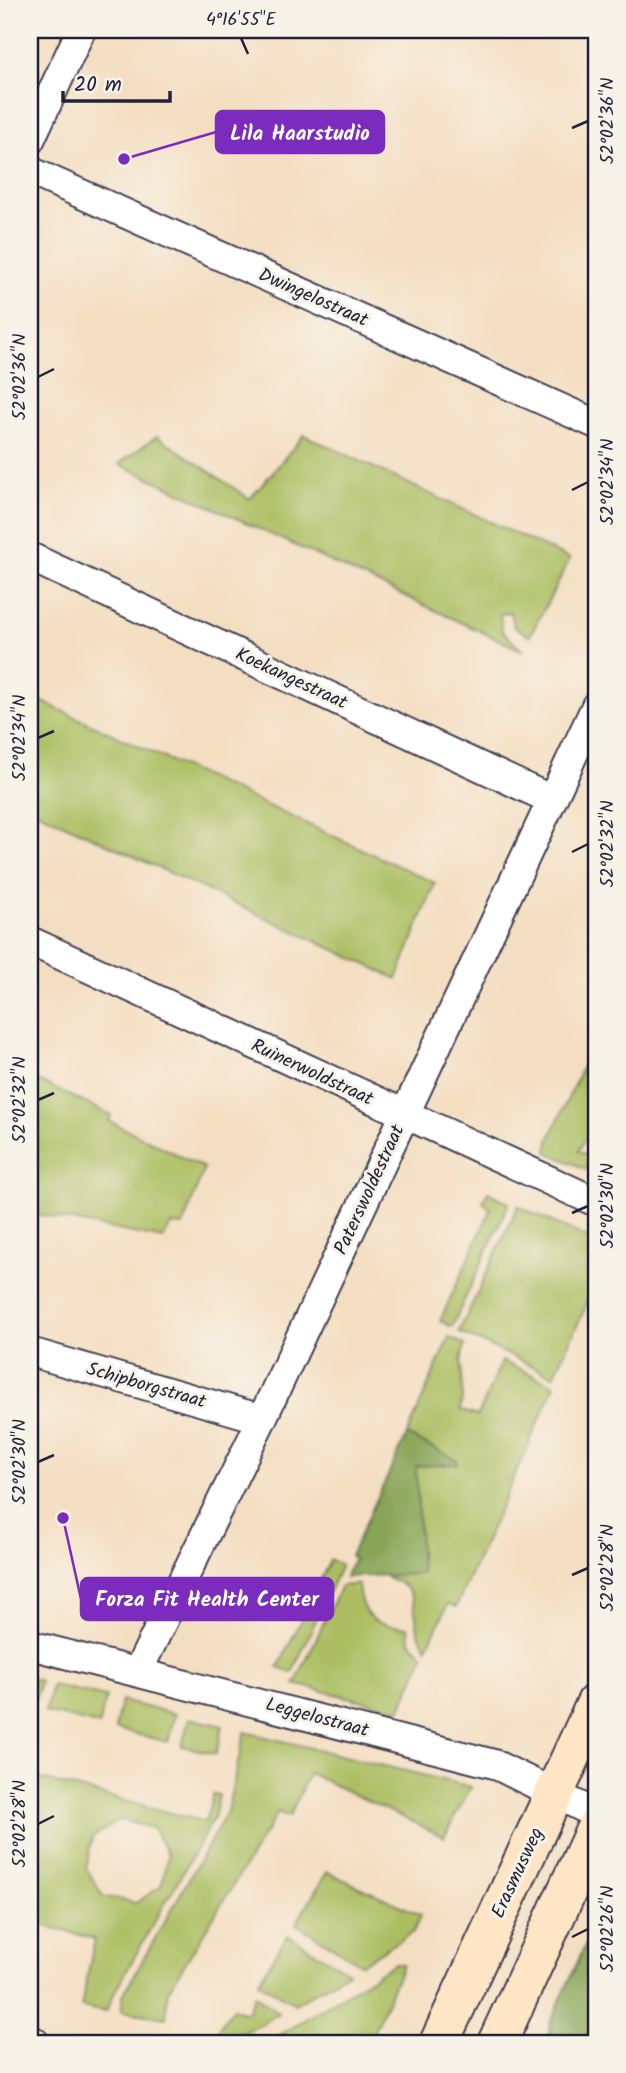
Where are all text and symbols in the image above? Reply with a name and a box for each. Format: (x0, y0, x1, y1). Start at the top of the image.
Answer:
text: 4°16'55"E (206, 6, 277, 35)
scale bar (63, 60, 170, 104)
text: 20 m (74, 69, 122, 102)
text: 52°02'36"N (594, 78, 623, 164)
callout: Lila Haarstudio (216, 111, 384, 153)
text: Lila Haarstudio (230, 118, 370, 151)
street label: Dwingelostraat (253, 260, 373, 336)
text: 52°02'36"N (6, 334, 35, 420)
text: 52°02'34"N (594, 439, 623, 525)
street label: Koekangestraat (230, 640, 353, 718)
text: 52°02'34"N (6, 695, 35, 781)
text: 52°02'32"N (594, 800, 623, 888)
street label: Ruinerwoldstraat (246, 1031, 379, 1115)
text: 52°02'32"N (6, 1056, 35, 1144)
street label: Paterswoldestraat (327, 1119, 414, 1260)
text: 52°02'30"N (594, 1163, 623, 1249)
street label: Schipborgstraat (83, 1355, 210, 1418)
text: 52°02'30"N (6, 1419, 35, 1505)
text: 52°02'28"N (594, 1524, 623, 1612)
callout: Forza Fit Health Center (81, 1578, 333, 1620)
text: Forza Fit Health Center (95, 1584, 320, 1617)
street label: Leggelostraat (262, 1690, 373, 1746)
text: 52°02'28"N (6, 1780, 35, 1868)
street label: Erasmusweg (484, 1823, 552, 1923)
text: 52°02'26"N (594, 1886, 623, 1972)

